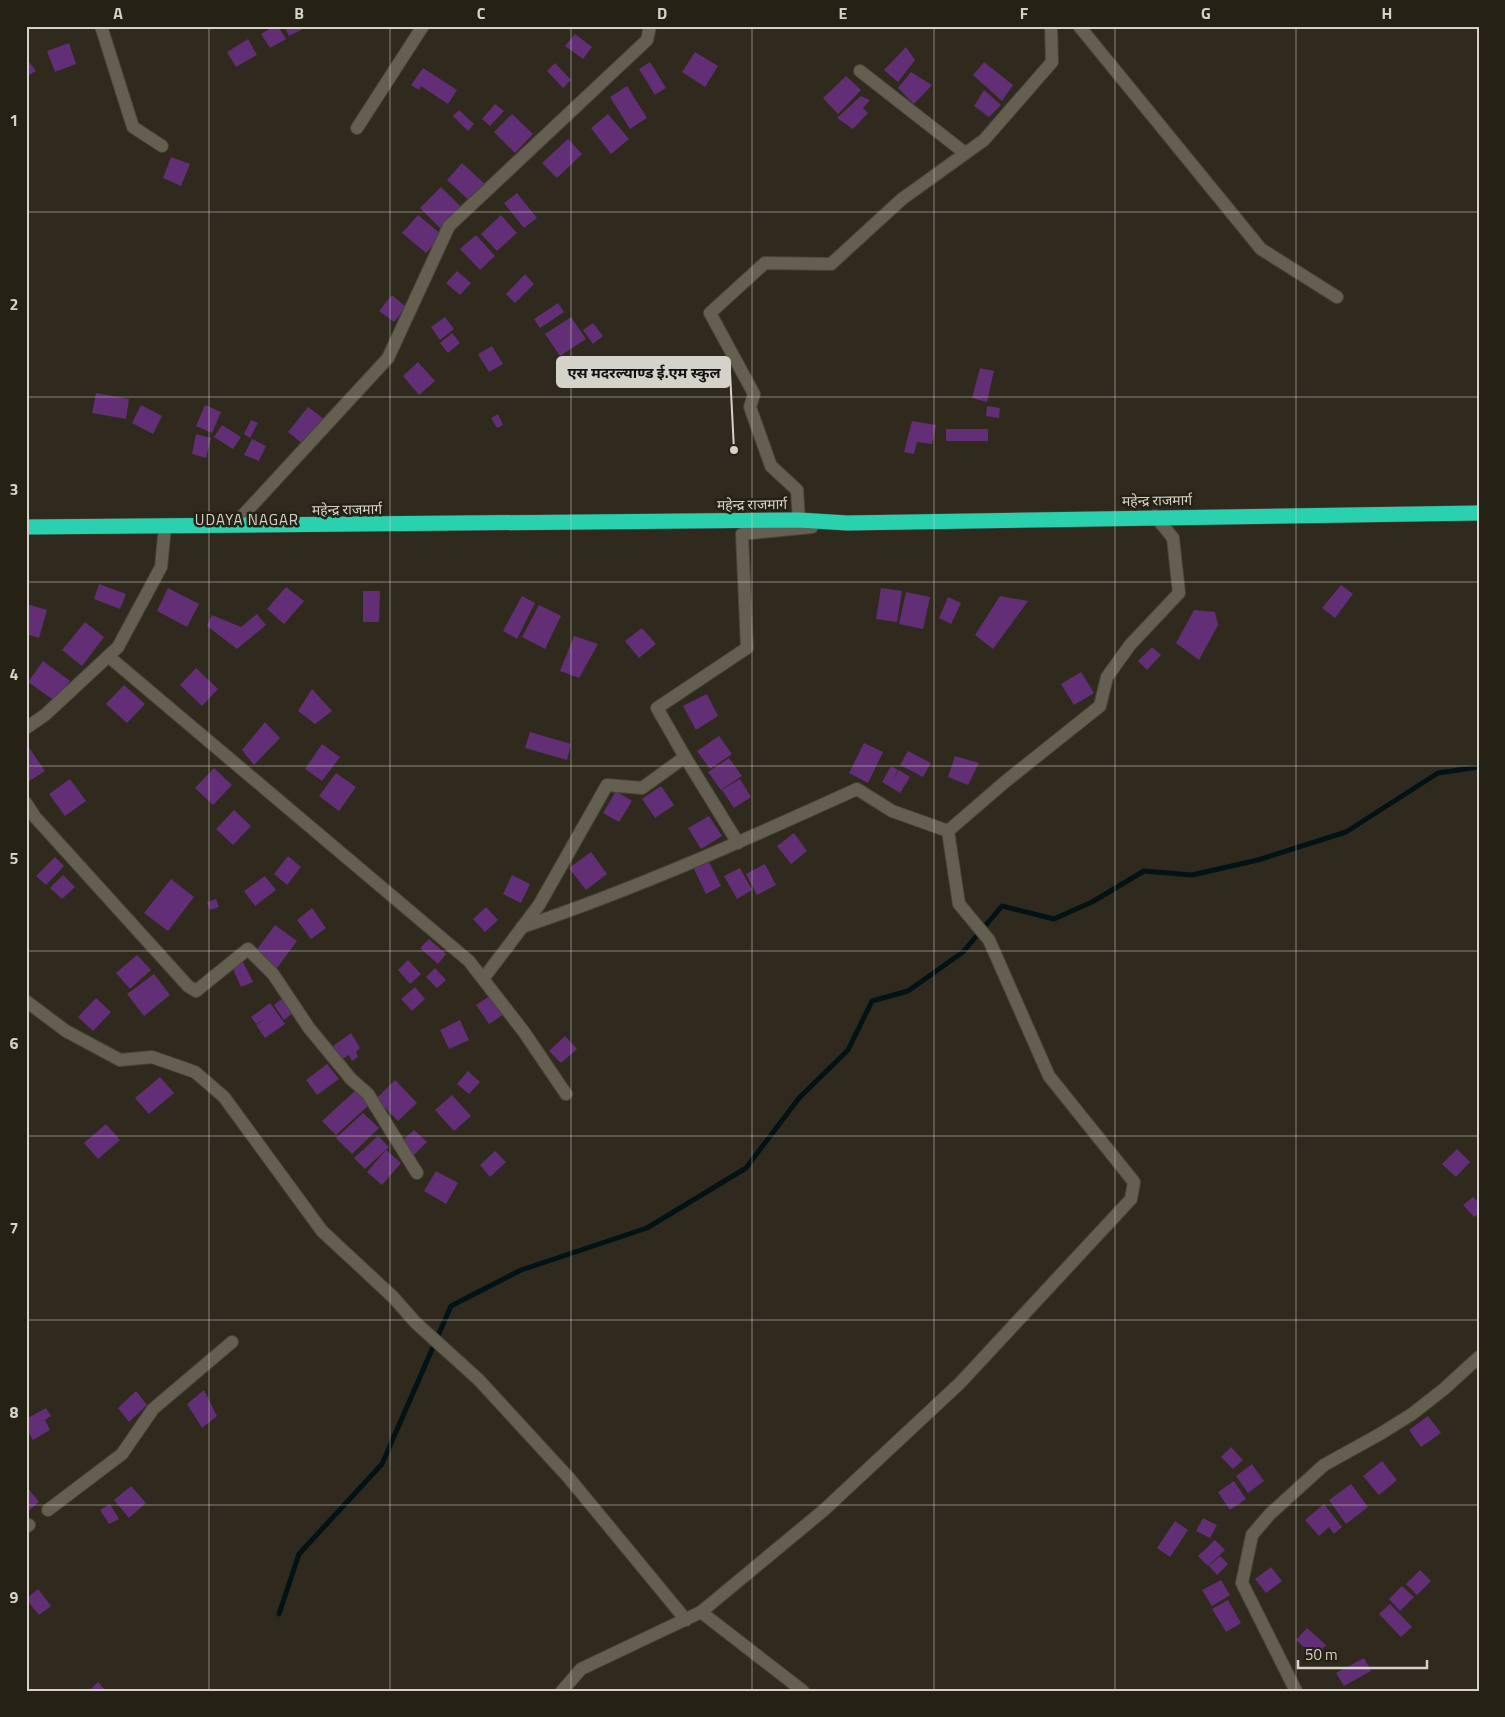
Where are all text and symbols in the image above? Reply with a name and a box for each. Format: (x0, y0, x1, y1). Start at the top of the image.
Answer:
text: A (113, 1, 123, 25)
text: B (294, 1, 304, 25)
text: C (477, 1, 486, 25)
text: D (657, 1, 667, 25)
text: E (839, 1, 848, 25)
text: F (1020, 1, 1029, 25)
text: G (1201, 1, 1211, 25)
text: H (1382, 1, 1392, 25)
text: 1 (10, 108, 18, 132)
text: 2 (10, 292, 18, 316)
callout: एस मदरल्याण्ड ई.एम स्कुल (557, 357, 730, 387)
text: एस मदरल्याण्ड ई.एम स्कुल (567, 361, 722, 384)
text: 3 (10, 477, 18, 501)
street label: महेन्द्र राजमार्ग (1122, 489, 1193, 511)
street label: महेन्द्र राजमार्ग (717, 493, 788, 515)
street label: महेन्द्र राजमार्ग (312, 498, 383, 520)
district label: UDAYA NAGAR (195, 508, 299, 531)
text: 4 (10, 662, 19, 686)
text: 5 (10, 846, 19, 870)
text: 6 (10, 1031, 19, 1055)
text: 7 (10, 1216, 18, 1240)
text: 8 (10, 1400, 19, 1424)
text: 9 (10, 1585, 19, 1609)
scale bar (1298, 1637, 1426, 1669)
text: 50 m (1305, 1643, 1338, 1666)

